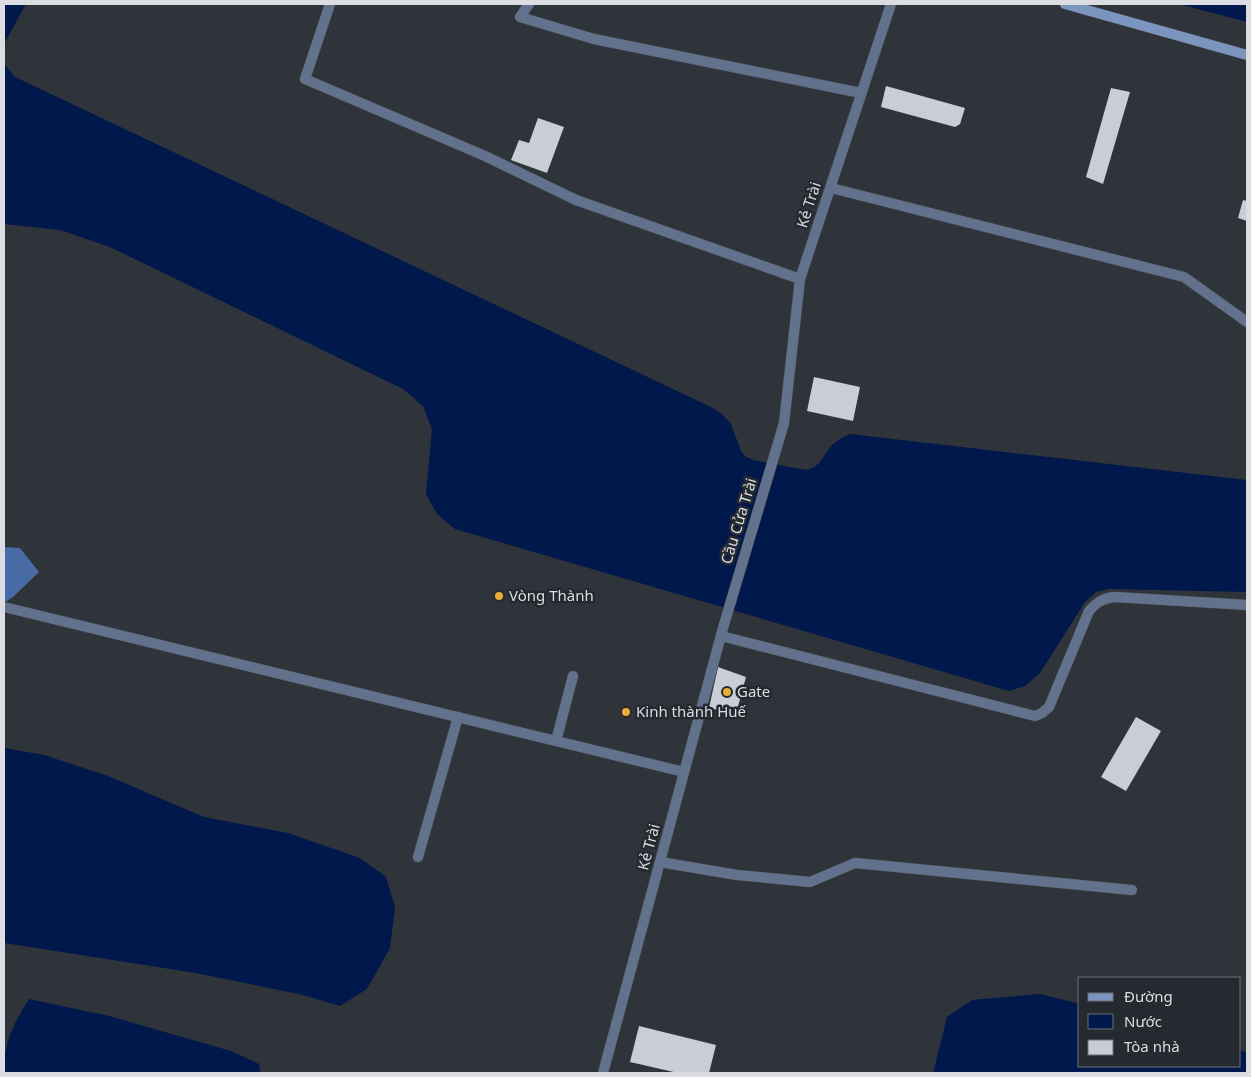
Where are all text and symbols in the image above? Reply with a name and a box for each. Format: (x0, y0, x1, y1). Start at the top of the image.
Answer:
street label: Kẻ Trài (791, 179, 825, 230)
street label: Cầu Cửa Trài (716, 475, 761, 566)
place label: Vòng Thành (509, 585, 594, 605)
marker: Vòng Thành (493, 590, 505, 602)
place label: Gate (737, 681, 770, 701)
marker: Gate (721, 686, 733, 698)
place label: Kinh thành Huế (636, 701, 747, 721)
marker: Kinh thành Huế (620, 706, 632, 718)
street label: Kẻ Trài (632, 821, 664, 872)
legend (1078, 977, 1241, 1067)
text: Đường (1124, 986, 1173, 1006)
text: Nước (1124, 1011, 1162, 1031)
text: Tòa nhà (1124, 1036, 1180, 1056)

